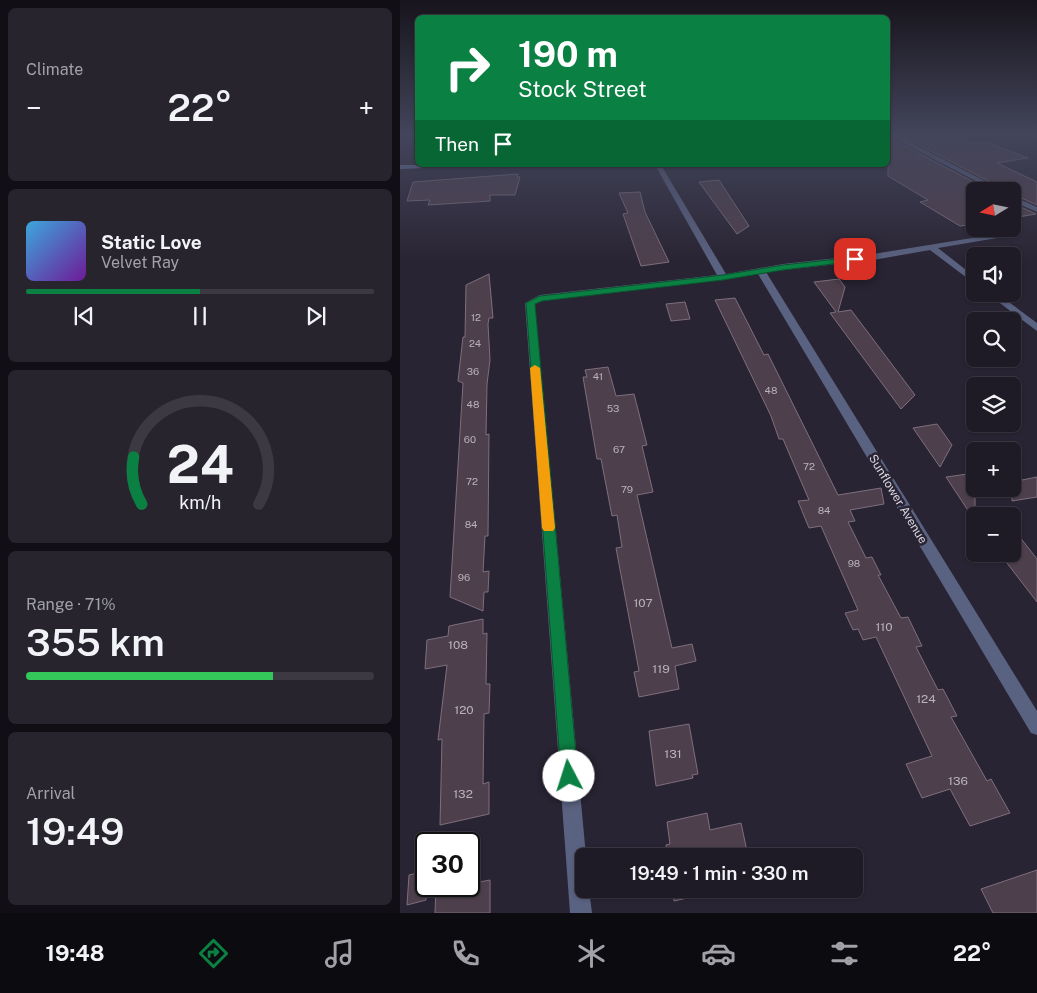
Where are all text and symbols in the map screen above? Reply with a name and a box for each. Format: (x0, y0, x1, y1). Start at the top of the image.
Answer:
text: 190 m (518, 34, 618, 75)
icon: right (435, 35, 500, 100)
text: Climate (26, 60, 83, 79)
text: Stock Street (518, 76, 647, 102)
text: 22° (168, 85, 232, 130)
text: − (26, 91, 42, 124)
text: + (358, 91, 374, 124)
icon: arrive (489, 130, 517, 158)
text: Then (435, 133, 479, 155)
north arrow (966, 182, 1021, 238)
map controls (966, 182, 1021, 562)
text: Static Love (101, 231, 202, 253)
pin (834, 238, 876, 280)
icon: arrive (841, 245, 869, 273)
button: sound (966, 247, 1021, 302)
text: Velvet Ray (101, 253, 179, 272)
icon: previous (70, 302, 98, 330)
icon: pause (186, 302, 214, 330)
icon: next (302, 302, 330, 330)
house number: 12 (471, 311, 481, 323)
button: search (966, 312, 1021, 367)
house number: 24 (469, 337, 481, 349)
house number: 36 (467, 365, 479, 377)
house number: 41 (593, 370, 603, 382)
button: layers (966, 377, 1021, 432)
house number: 48 (765, 384, 777, 396)
house number: 48 (467, 398, 479, 410)
house number: 53 (607, 402, 619, 414)
house number: 60 (464, 433, 476, 445)
text: 24 (166, 434, 234, 495)
button: + (966, 442, 1021, 497)
house number: 67 (613, 443, 625, 455)
street label: Sunflower Avenue (866, 452, 930, 546)
house number: 72 (803, 460, 815, 472)
house number: 72 (466, 475, 478, 487)
house number: 79 (621, 483, 633, 495)
text: km/h (179, 492, 221, 513)
house number: 84 (818, 504, 830, 516)
button: − (966, 507, 1021, 562)
house number: 84 (465, 518, 477, 530)
house number: 98 (848, 557, 860, 569)
house number: 96 (458, 571, 470, 583)
text: Range · 71% (26, 595, 116, 614)
house number: 107 (633, 596, 653, 610)
text: 355 km (26, 620, 165, 665)
house number: 110 (875, 620, 893, 634)
house number: 108 (448, 638, 468, 652)
house number: 119 (652, 662, 670, 676)
house number: 124 (916, 692, 936, 706)
house number: 120 (454, 703, 474, 717)
house number: 131 (664, 747, 682, 761)
position arrow (542, 749, 594, 801)
house number: 136 (948, 774, 968, 788)
text: Arrival (26, 784, 75, 803)
house number: 132 (453, 787, 473, 801)
text: 19:49 (26, 809, 125, 854)
speed limit sign: 30 (415, 832, 480, 897)
text: 19:49 · 1 min · 330 m (629, 862, 809, 884)
icon: directions (196, 936, 231, 971)
icon: music (322, 936, 357, 971)
icon: phone (448, 936, 483, 971)
icon: climate (574, 936, 609, 971)
icon: car (701, 936, 736, 971)
icon: filters (827, 936, 862, 971)
text: 19:48 (46, 940, 105, 966)
text: 22° (953, 940, 991, 966)

